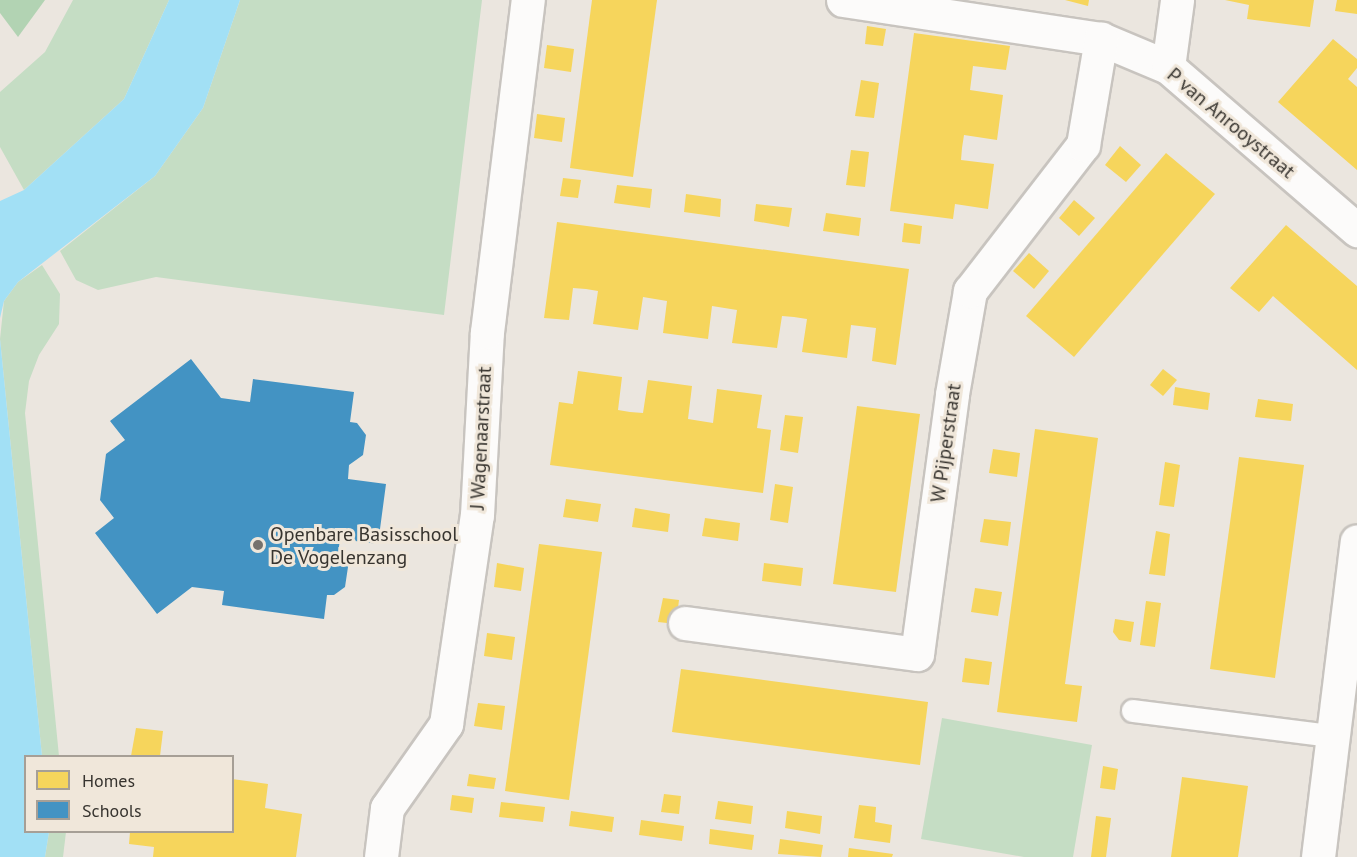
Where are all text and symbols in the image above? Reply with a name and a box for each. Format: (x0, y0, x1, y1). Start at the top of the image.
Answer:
street label: P van Anrooystraat (1162, 62, 1300, 184)
street label: J Wagenaarstraat (465, 366, 497, 510)
street label: W Pijperstraat (926, 382, 966, 504)
place label: Openbare Basisschool De Vogelenzang (270, 522, 458, 569)
marker: Openbare Basisschool De Vogelenzang (251, 538, 265, 552)
legend (24, 755, 234, 833)
text: Homes (82, 769, 135, 792)
text: Schools (82, 799, 142, 822)

